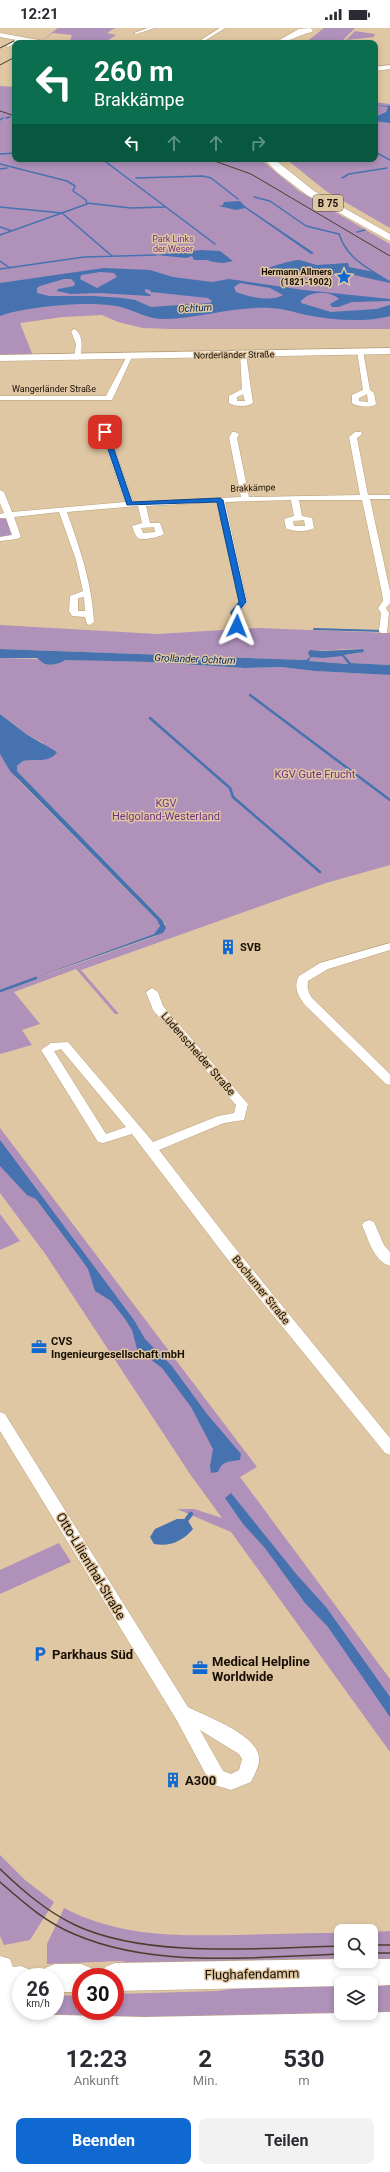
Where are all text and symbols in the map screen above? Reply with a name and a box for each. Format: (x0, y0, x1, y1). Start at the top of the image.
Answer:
text: 12:21 (20, 5, 59, 23)
text: 260 m (94, 55, 173, 88)
icon: left (28, 56, 80, 108)
text: Brakkämpe (94, 89, 184, 110)
icon: left (121, 132, 143, 154)
icon: ahead (163, 132, 185, 154)
icon: ahead (205, 132, 227, 154)
icon: right (247, 132, 269, 154)
road number: B 75 (313, 195, 343, 211)
park label: Park Links der Weser (152, 234, 194, 254)
place label: Hermann Allmers (1821-1902) (261, 267, 332, 288)
place icon: Hermann Allmers (1821-1902) (335, 268, 353, 286)
water label: Ochtum (178, 302, 212, 314)
street label: Norderländer Straße (194, 349, 275, 361)
street label: Wangerländer Straße (12, 384, 96, 394)
pin (88, 415, 122, 449)
icon: arrive (94, 421, 116, 443)
street label: Brakkämpe (230, 482, 276, 494)
position arrow (216, 605, 258, 647)
water label: Grollander Ochtum (154, 652, 236, 666)
park label: KGV Gute Frucht (275, 768, 356, 781)
park label: KGV Helgoland-Westerland (112, 797, 220, 823)
building icon: SVB (219, 938, 237, 956)
place label: SVB (240, 941, 261, 954)
street label: Lüdenscheider Straße (158, 1010, 238, 1099)
street label: Bochumer Straße (229, 1253, 293, 1327)
place label: CVS Ingenieurgesellschaft mbH (51, 1335, 185, 1361)
office icon: CVS Ingenieurgesellschaft mbH (30, 1338, 48, 1356)
street label: Otto-Lilienthal-Straße (53, 1510, 129, 1622)
parking icon: Parkhaus Süd (31, 1645, 49, 1663)
place label: Parkhaus Süd (52, 1647, 133, 1662)
place label: Medical Helpline Worldwide (212, 1654, 310, 1684)
office icon: Medical Helpline Worldwide (191, 1659, 209, 1677)
building icon: A300 (164, 1771, 182, 1789)
place label: A300 (185, 1773, 216, 1788)
map controls (334, 1924, 378, 2020)
button: search (334, 1924, 378, 1968)
street label: Flughafendamm (205, 1966, 299, 1982)
speed limit sign: 30 (72, 1968, 124, 2020)
button: layers (334, 1976, 378, 2020)
text: 26 (27, 1977, 49, 2001)
text: km/h (26, 1998, 50, 2009)
text: 12:23 (65, 2045, 127, 2073)
text: 2 (198, 2045, 212, 2073)
text: 530 (283, 2045, 325, 2073)
text: Ankunft (74, 2073, 119, 2088)
text: Min. (193, 2073, 218, 2088)
text: m (298, 2073, 310, 2088)
button: Beenden (16, 2118, 191, 2164)
button: Teilen (199, 2118, 374, 2164)

